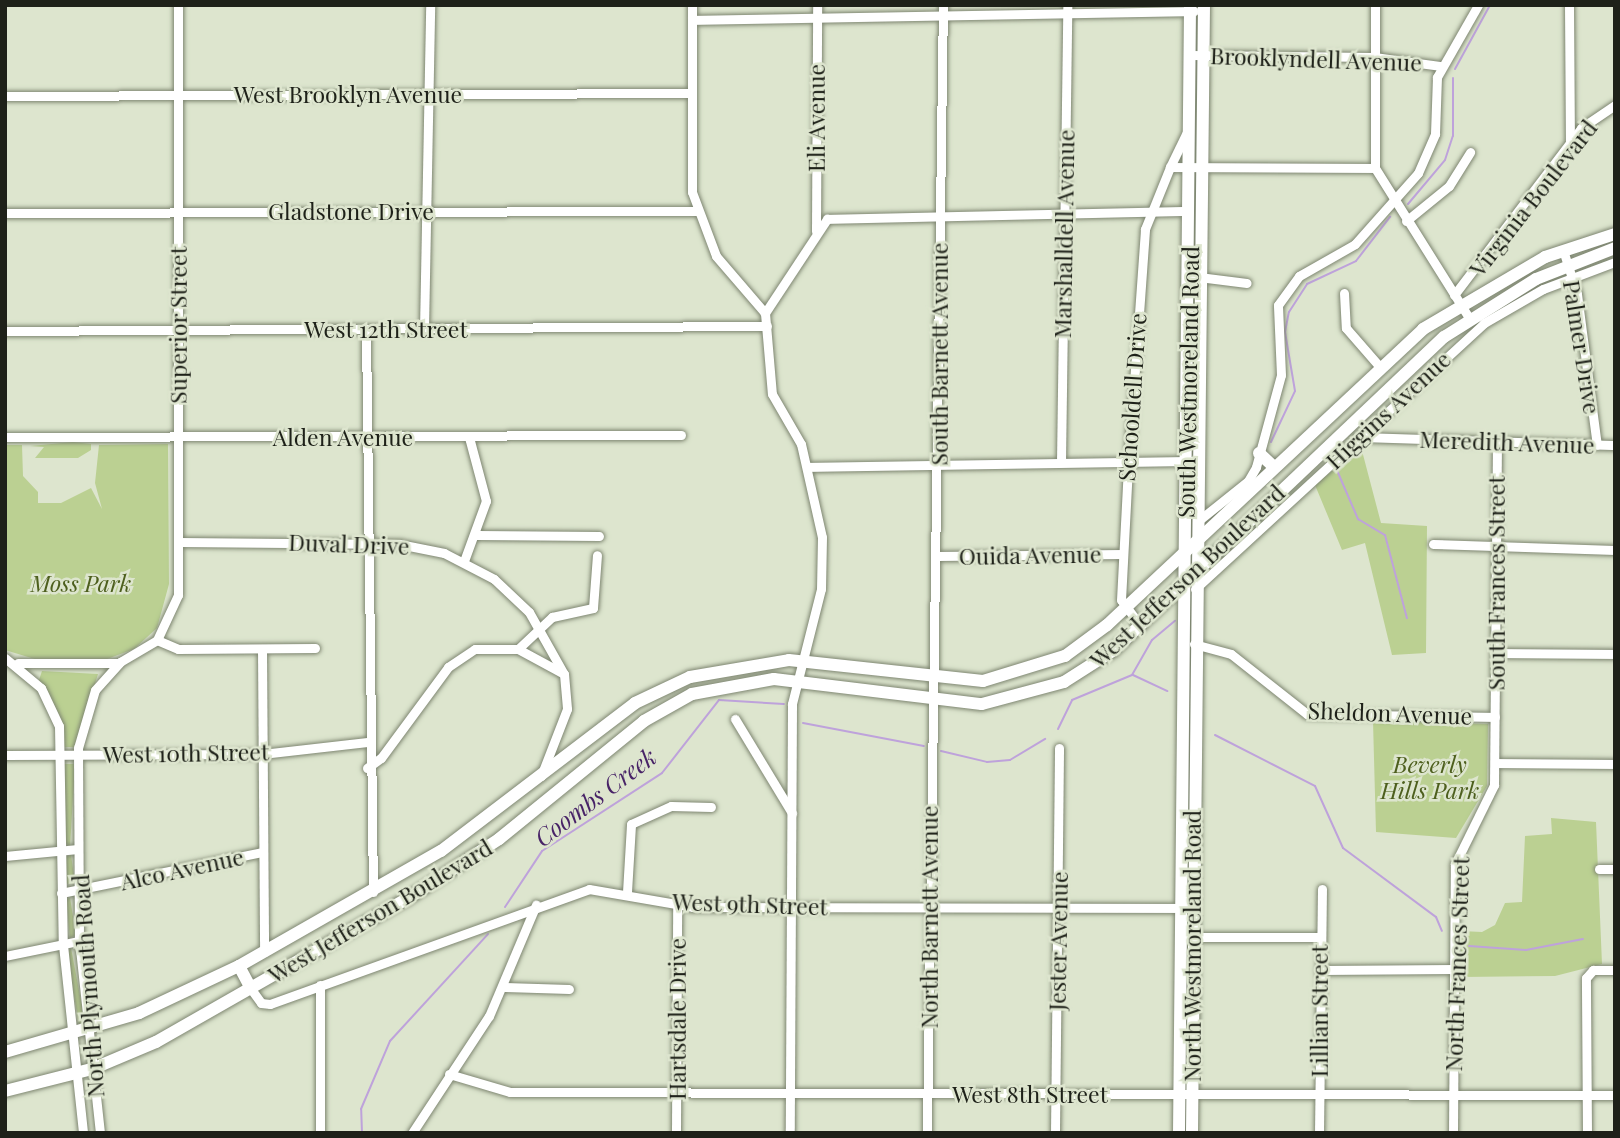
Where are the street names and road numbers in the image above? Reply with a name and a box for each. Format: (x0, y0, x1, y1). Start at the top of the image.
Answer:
street label: Brooklyndell Avenue (1209, 41, 1423, 77)
street label: Eli Avenue (802, 64, 830, 172)
street label: West Brooklyn Avenue (233, 80, 463, 108)
street label: Virginia Boulevard (1463, 114, 1603, 282)
street label: Marshalldell Avenue (1048, 129, 1080, 339)
street label: Gladstone Drive (268, 197, 434, 225)
street label: South Barnett Avenue (925, 242, 953, 466)
street label: South Westmoreland Road (1172, 245, 1204, 519)
street label: Superior Street (164, 246, 192, 404)
street label: Palmer Drive (1558, 278, 1606, 416)
street label: Schooldell Drive (1112, 312, 1152, 482)
street label: West 12th Street (304, 315, 468, 343)
street label: Higgins Avenue (1320, 345, 1456, 475)
street label: Alden Avenue (272, 423, 414, 451)
street label: Meredith Avenue (1419, 425, 1595, 459)
street label: South Frances Street (1482, 476, 1510, 690)
street label: West Jefferson Boulevard (1084, 478, 1290, 674)
street label: Duval Drive (288, 528, 410, 560)
street label: Ouida Avenue (958, 540, 1102, 570)
street label: Sheldon Avenue (1307, 696, 1473, 730)
street label: West 10th Street (103, 738, 269, 768)
street label: North Barnett Avenue (915, 805, 943, 1029)
street label: North Westmoreland Road (1178, 810, 1206, 1082)
street label: West Jefferson Boulevard (263, 833, 497, 989)
street label: Alco Avenue (117, 842, 247, 896)
street label: North Frances Street (1439, 856, 1475, 1072)
street label: Jester Avenue (1043, 870, 1073, 1012)
street label: North Plymouth Road (66, 874, 110, 1098)
street label: West 9th Street (672, 887, 828, 921)
street label: Hartsdale Drive (663, 938, 691, 1100)
street label: Lillian Street (1305, 945, 1333, 1077)
street label: West 8th Street (952, 1080, 1108, 1108)

